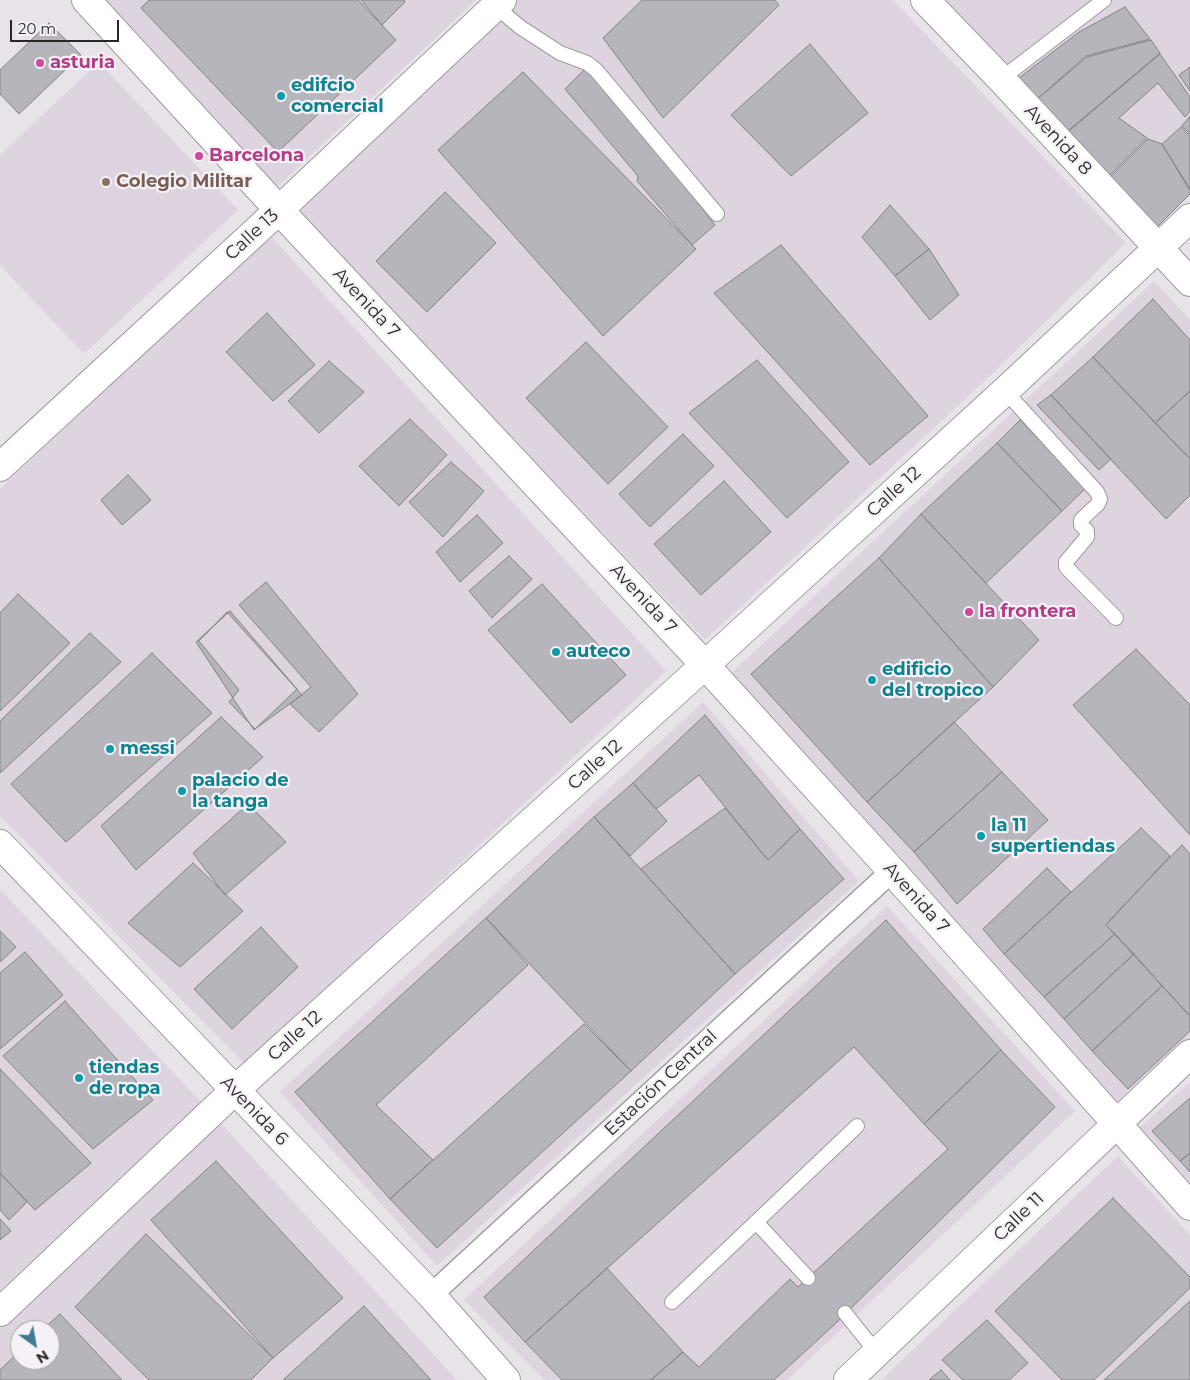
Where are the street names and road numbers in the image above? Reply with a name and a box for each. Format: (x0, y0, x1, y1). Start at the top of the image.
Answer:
street label: Avenida 8 (1020, 100, 1096, 180)
street label: Calle 13 (221, 205, 283, 265)
street label: Avenida 7 (328, 263, 404, 343)
street label: Calle 12 (863, 462, 925, 522)
street label: Avenida 7 (605, 559, 681, 639)
street label: Calle 12 (564, 735, 626, 795)
street label: Avenida 7 (879, 858, 953, 938)
street label: Calle 12 (264, 1006, 326, 1066)
street label: Estación Central (600, 1025, 722, 1141)
street label: Avenida 6 (216, 1072, 292, 1150)
street label: Calle 11 (989, 1188, 1049, 1246)

